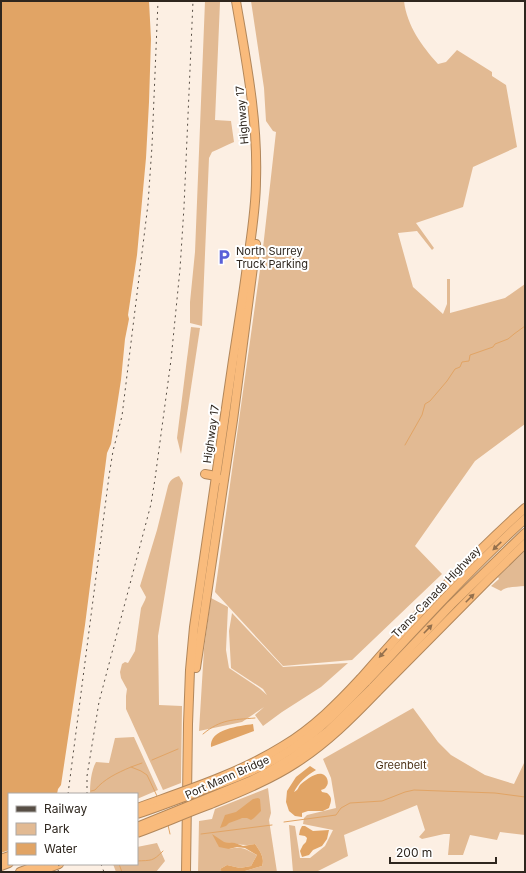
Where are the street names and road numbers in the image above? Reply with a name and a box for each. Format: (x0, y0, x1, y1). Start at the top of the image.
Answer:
street label: Highway 17 (232, 85, 252, 145)
street label: Highway 17 (200, 404, 222, 464)
street label: Trans-Canada Highway (388, 543, 484, 641)
street label: Port Mann Bridge (183, 752, 271, 802)

